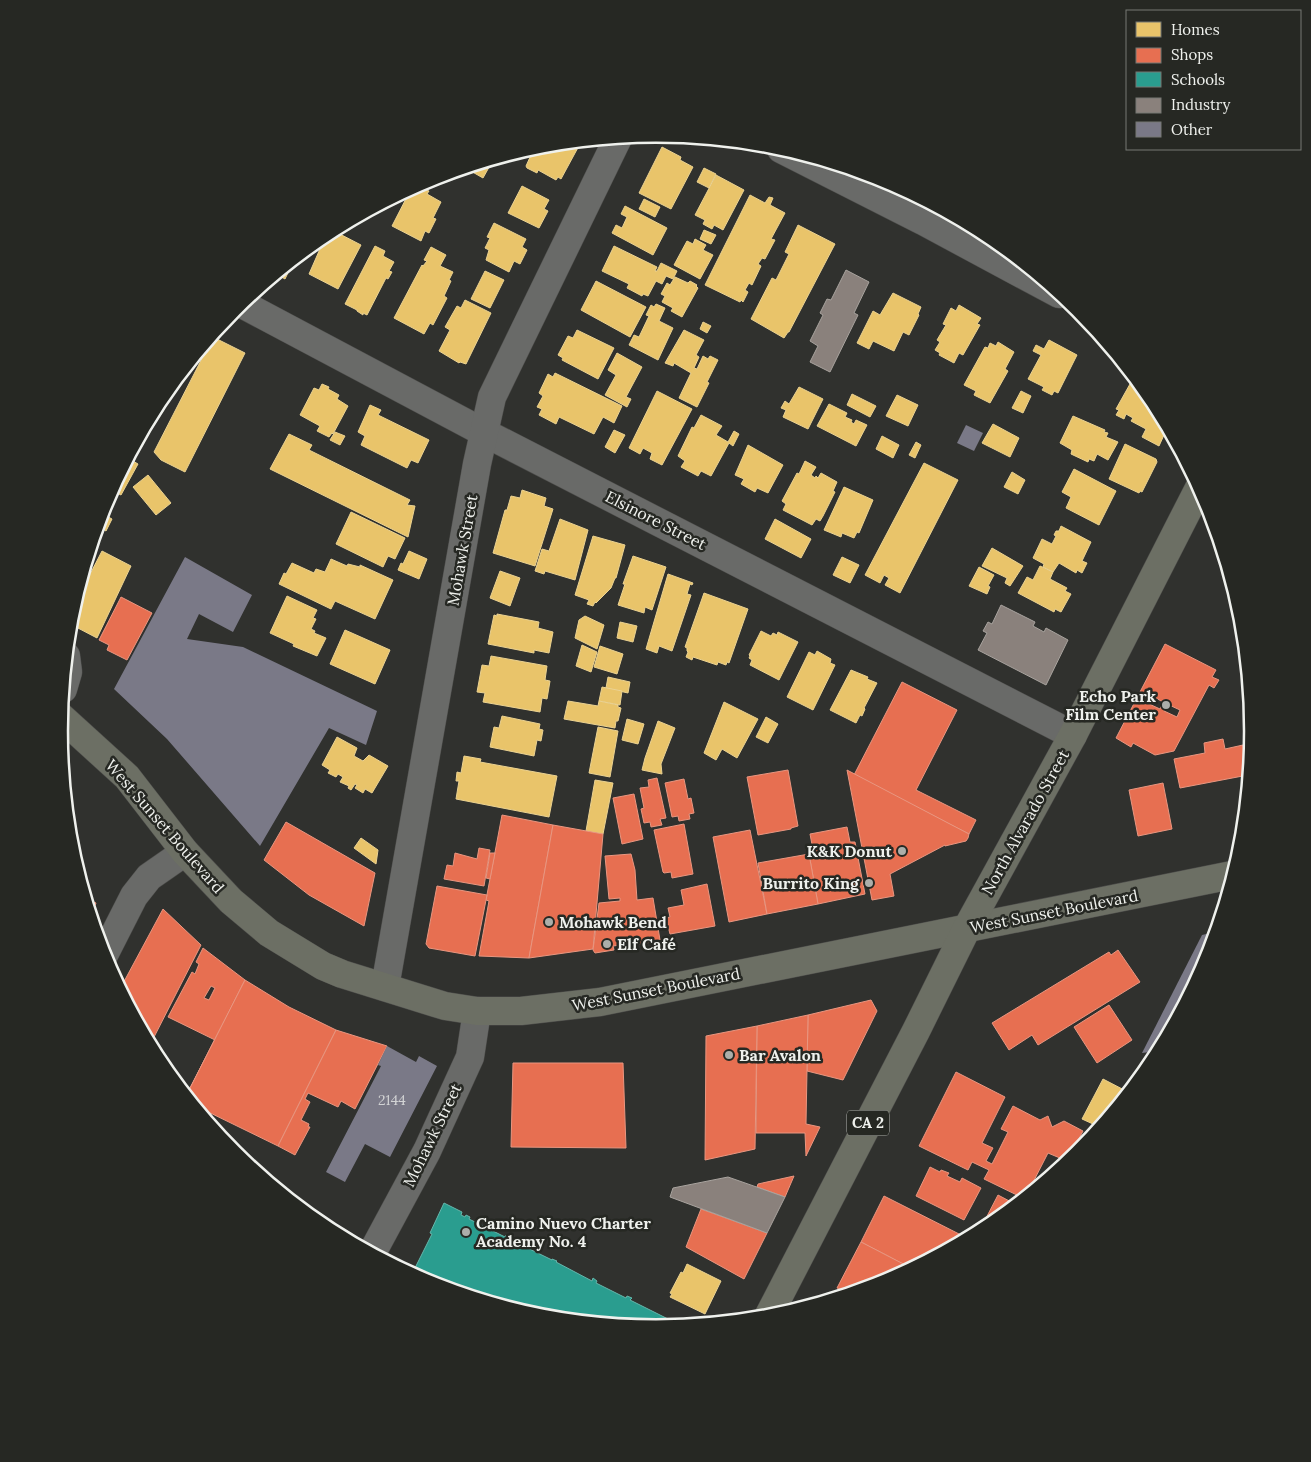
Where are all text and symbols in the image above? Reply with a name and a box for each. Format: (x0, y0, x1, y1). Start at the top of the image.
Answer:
legend (1126, 10, 1301, 150)
text: Homes (1171, 20, 1220, 39)
text: Shops (1171, 45, 1213, 64)
text: Schools (1171, 70, 1225, 89)
text: Industry (1171, 95, 1230, 114)
text: Other (1171, 120, 1213, 139)
street label: Elsinore Street (602, 486, 710, 554)
street label: Mohawk Street (442, 492, 482, 607)
place label: Echo Park Film Center (1065, 686, 1156, 724)
marker: Echo Park Film Center (1160, 699, 1172, 711)
street label: North Alvarado Street (977, 745, 1074, 898)
street label: West Sunset Boulevard (101, 755, 229, 897)
place label: K&K Donut (807, 841, 892, 861)
marker: K&K Donut (896, 845, 908, 857)
place label: Burrito King (763, 873, 860, 893)
marker: Burrito King (863, 877, 875, 889)
street label: West Sunset Boulevard (968, 885, 1140, 937)
place label: Mohawk Bend (559, 912, 667, 932)
marker: Mohawk Bend (543, 916, 555, 928)
place label: Elf Café (617, 934, 676, 954)
marker: Elf Café (601, 938, 613, 950)
street label: West Sunset Boulevard (570, 963, 742, 1015)
place label: Bar Avalon (739, 1045, 821, 1065)
marker: Bar Avalon (723, 1049, 735, 1061)
street label: Mohawk Street (398, 1079, 466, 1190)
house number: 2144 (378, 1091, 406, 1109)
road number: CA 2 (847, 1110, 889, 1136)
place label: Camino Nuevo Charter Academy No. 4 (476, 1213, 651, 1251)
marker: Camino Nuevo Charter Academy No. 4 (460, 1226, 472, 1238)

